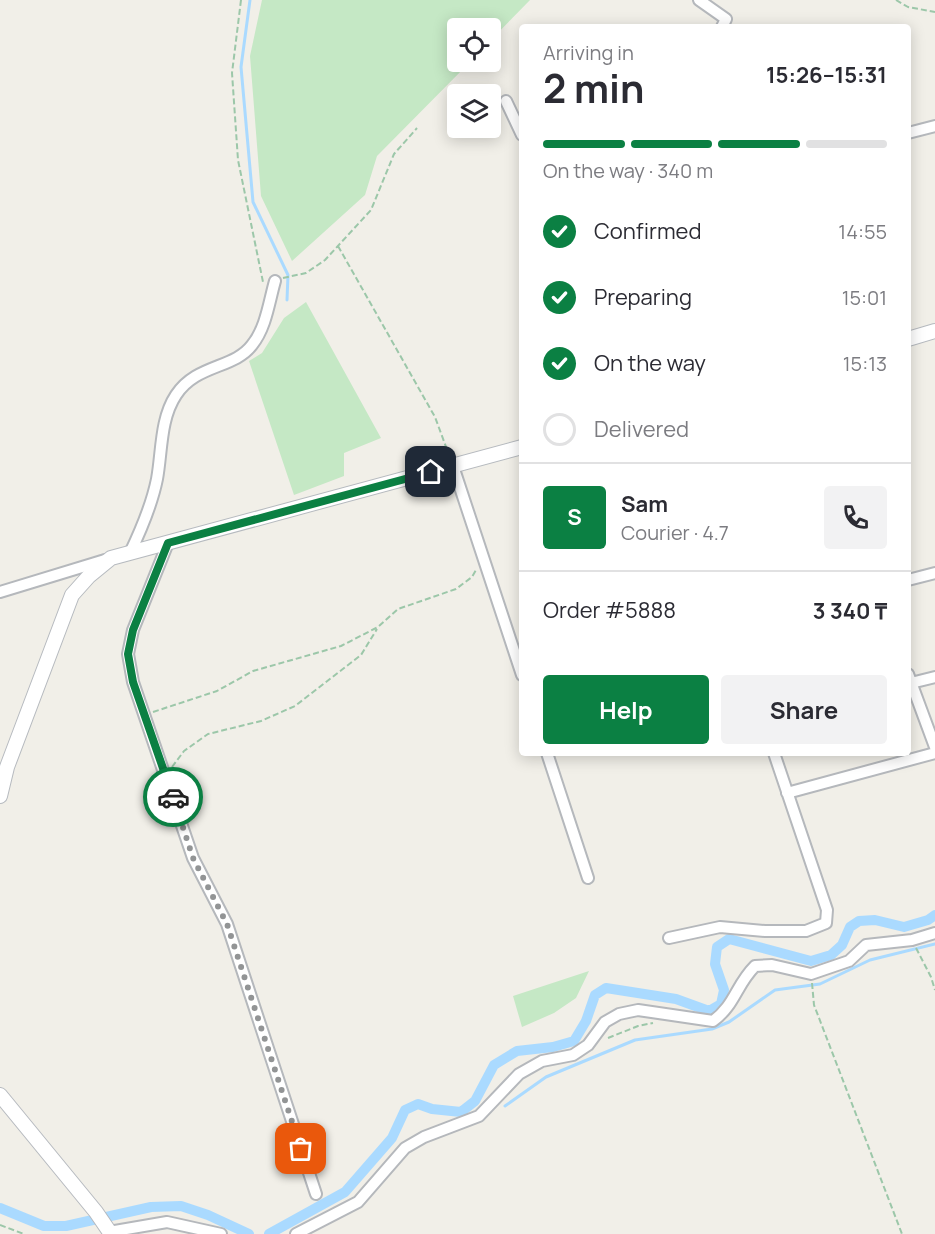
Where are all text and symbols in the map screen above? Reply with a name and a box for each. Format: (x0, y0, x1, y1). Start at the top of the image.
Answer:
map controls (447, 18, 501, 138)
button: locate (447, 18, 501, 72)
text: Arriving in (543, 39, 634, 66)
text: 15:26–15:31 (766, 60, 887, 90)
text: 2 min (543, 61, 644, 115)
button: layers (447, 84, 501, 138)
text: On the way · 340 m (543, 157, 713, 184)
icon: check (543, 215, 576, 248)
text: Confirmed (594, 216, 702, 246)
text: 14:55 (838, 218, 887, 245)
icon: check (543, 281, 576, 314)
text: Preparing (594, 282, 692, 312)
text: 15:01 (842, 284, 887, 311)
icon: check (543, 347, 576, 380)
text: On the way (594, 348, 706, 378)
text: 15:13 (843, 350, 887, 377)
text: Delivered (594, 414, 689, 444)
pin (405, 446, 456, 497)
icon: home (414, 455, 447, 488)
button: phone (824, 486, 887, 549)
text: Sam (621, 489, 668, 519)
text: S (567, 502, 582, 532)
text: Courier · 4.7 (621, 519, 729, 546)
text: Order #5888 (543, 595, 676, 625)
text: 3 340 ₸ (813, 596, 887, 626)
button: Help (543, 675, 709, 744)
button: Share (721, 675, 887, 744)
courier (143, 767, 203, 827)
icon: car (157, 781, 190, 814)
pin (275, 1123, 326, 1174)
icon: bag (284, 1132, 317, 1165)

